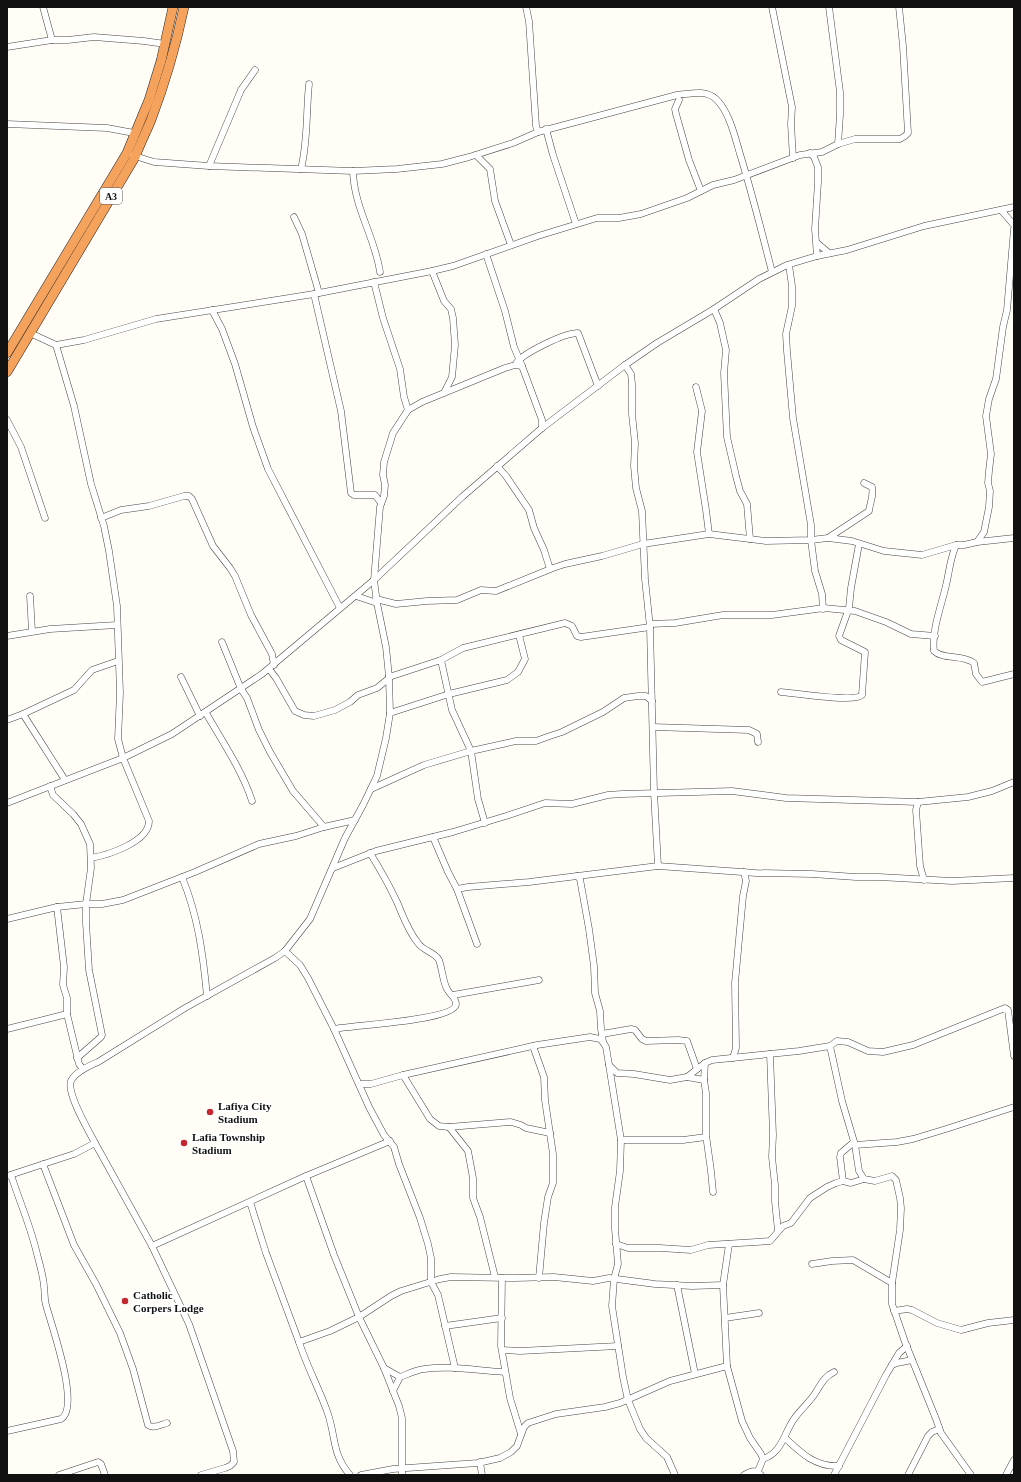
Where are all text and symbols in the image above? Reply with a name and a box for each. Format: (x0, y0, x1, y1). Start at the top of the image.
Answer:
road number: A3 (100, 188, 122, 204)
place label: Lafiya City Stadium (218, 1100, 272, 1125)
marker: Lafiya City Stadium (205, 1107, 215, 1117)
place label: Lafia Township Stadium (192, 1131, 265, 1156)
marker: Lafia Township Stadium (179, 1138, 189, 1148)
place label: Catholic Corpers Lodge (133, 1289, 204, 1314)
marker: Catholic Corpers Lodge (120, 1296, 130, 1306)

